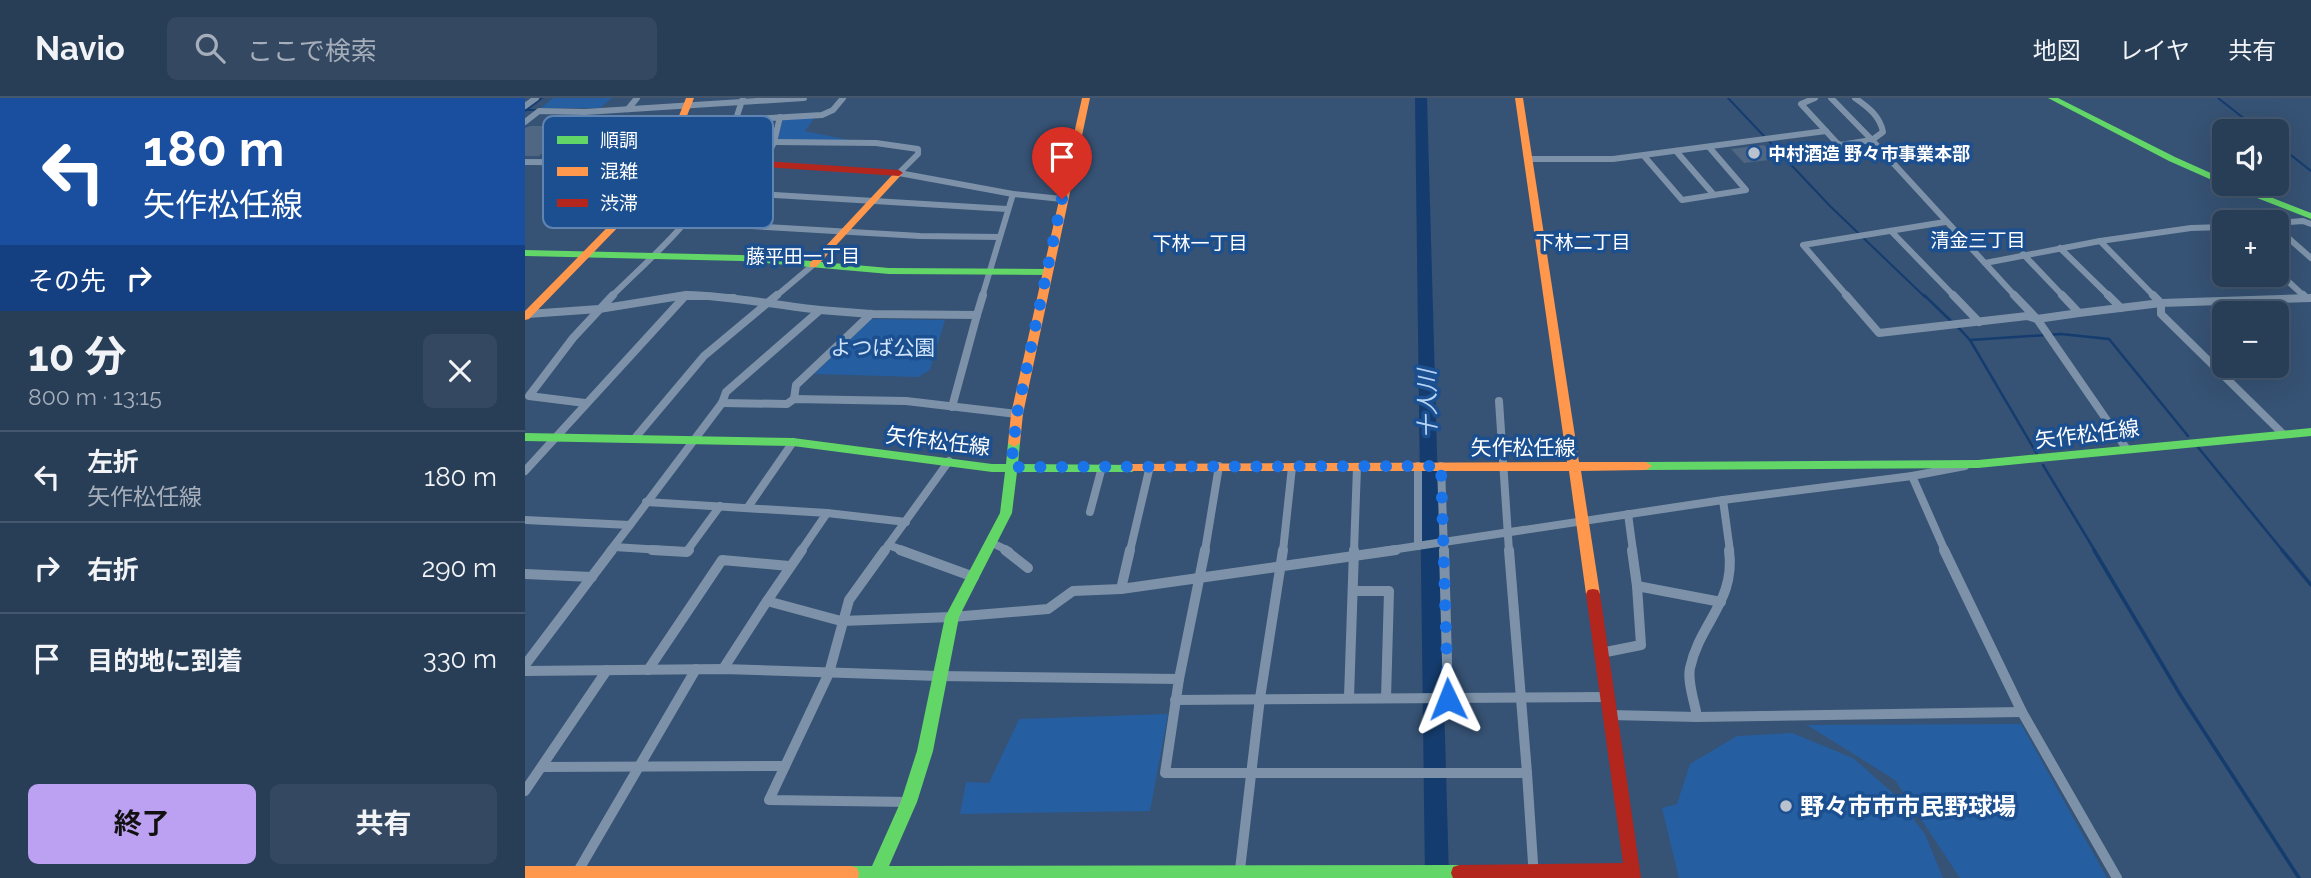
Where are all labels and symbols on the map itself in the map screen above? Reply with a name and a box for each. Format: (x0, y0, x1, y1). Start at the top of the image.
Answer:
legend (543, 116, 773, 228)
pin (1032, 127, 1092, 199)
text: 順調 (600, 129, 638, 151)
place label: 中村酒造 野々市事業本部 (1768, 143, 1970, 164)
marker: 中村酒造 野々市事業本部 (1746, 145, 1762, 161)
text: 混雑 (600, 160, 638, 182)
text: 渋滞 (600, 192, 638, 214)
district label: 清金三丁目 (1930, 229, 2026, 251)
district label: 下林二丁目 (1535, 231, 1631, 253)
district label: 下林一丁目 (1152, 232, 1248, 254)
district label: 藤平田一丁目 (746, 245, 860, 267)
park label: よつば公園 (831, 335, 936, 360)
water label: 十人川 (1413, 366, 1441, 439)
street label: 矢作松任線 (2033, 415, 2141, 453)
street label: 矢作松任線 (884, 422, 992, 460)
street label: 矢作松任線 (1471, 435, 1576, 460)
position arrow (1411, 662, 1485, 736)
place label: 野々市市市民野球場 (1800, 792, 2016, 821)
marker: 野々市市市民野球場 (1778, 798, 1794, 814)

